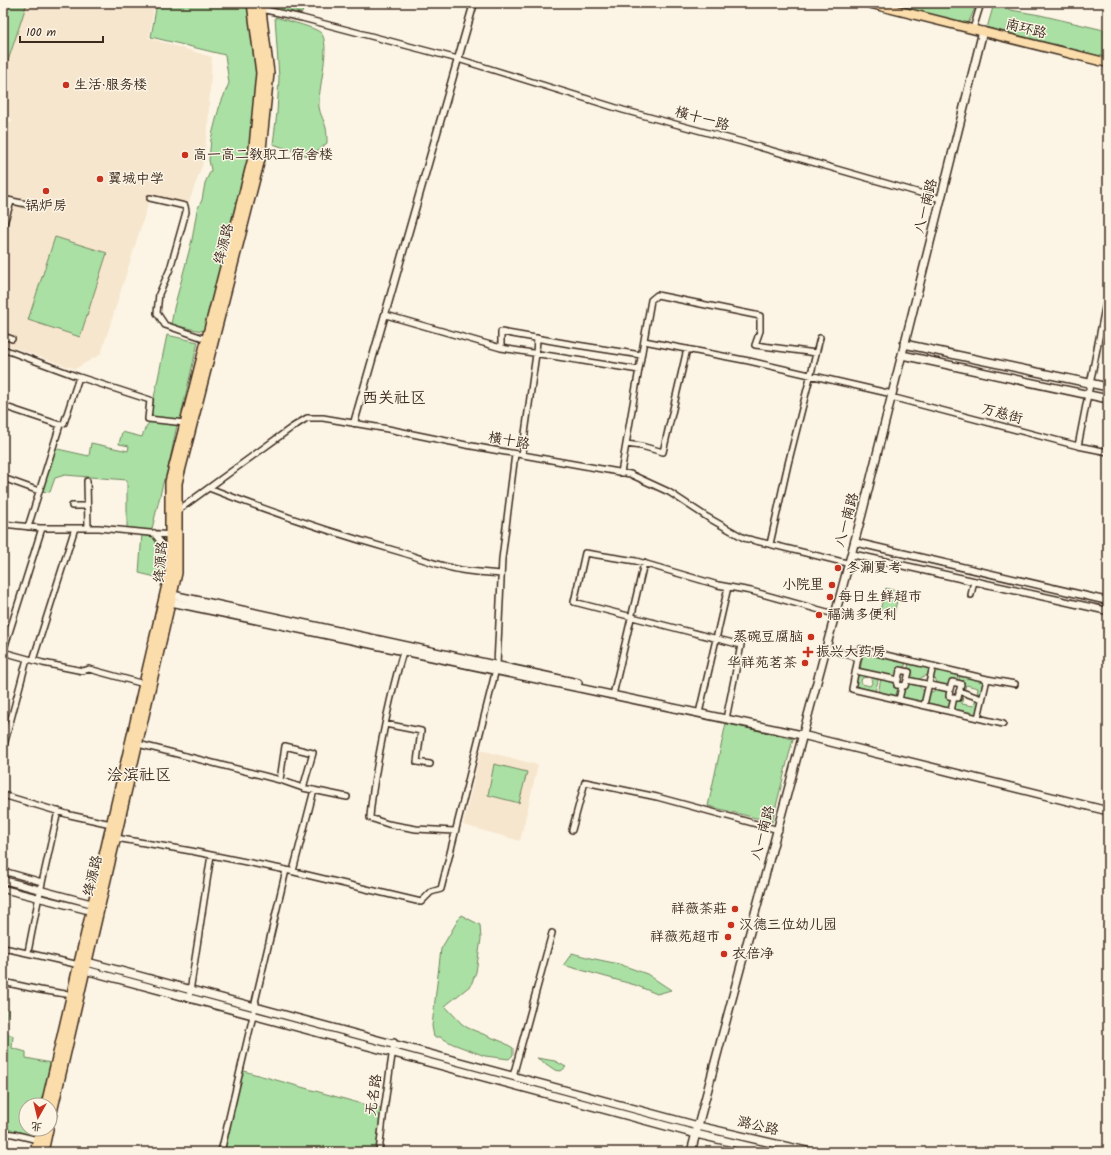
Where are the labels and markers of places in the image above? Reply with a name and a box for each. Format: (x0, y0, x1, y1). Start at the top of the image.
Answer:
place label: 生活·服务楼 (74, 74, 147, 96)
marker: 生活·服务楼 (61, 80, 71, 90)
place label: 高一高二教职工宿舍楼 (193, 144, 333, 166)
marker: 高一高二教职工宿舍楼 (180, 150, 190, 160)
place label: 翼城中学 (108, 168, 164, 190)
marker: 翼城中学 (95, 174, 105, 184)
marker: 锅炉房 (41, 186, 51, 196)
place label: 锅炉房 (25, 195, 67, 217)
place label: 冬涮夏考 (846, 557, 902, 579)
marker: 冬涮夏考 (833, 563, 843, 573)
place label: 小院里 (782, 574, 824, 596)
marker: 小院里 (827, 580, 837, 590)
place label: 每日生鲜超市 (838, 586, 922, 608)
marker: 每日生鲜超市 (825, 592, 835, 602)
place label: 福满多便利 (827, 604, 897, 626)
marker: 福满多便利 (814, 610, 824, 620)
place label: 蒸碗豆腐脑 (733, 626, 803, 648)
marker: 蒸碗豆腐脑 (806, 632, 816, 642)
place label: 振兴大药房 (816, 641, 886, 663)
marker: 振兴大药房 (803, 647, 813, 657)
place label: 华祥苑茗茶 (727, 652, 797, 674)
marker: 华祥苑茗茶 (800, 658, 810, 668)
place label: 祥薇茶莊 (671, 898, 727, 920)
marker: 祥薇茶莊 (730, 904, 740, 914)
place label: 汉德三位幼儿园 (739, 914, 837, 936)
marker: 汉德三位幼儿园 (726, 920, 736, 930)
place label: 祥薇苑超市 (650, 926, 720, 948)
marker: 祥薇苑超市 (723, 932, 733, 942)
place label: 衣倍净 (732, 943, 774, 965)
marker: 衣倍净 (719, 949, 729, 959)

